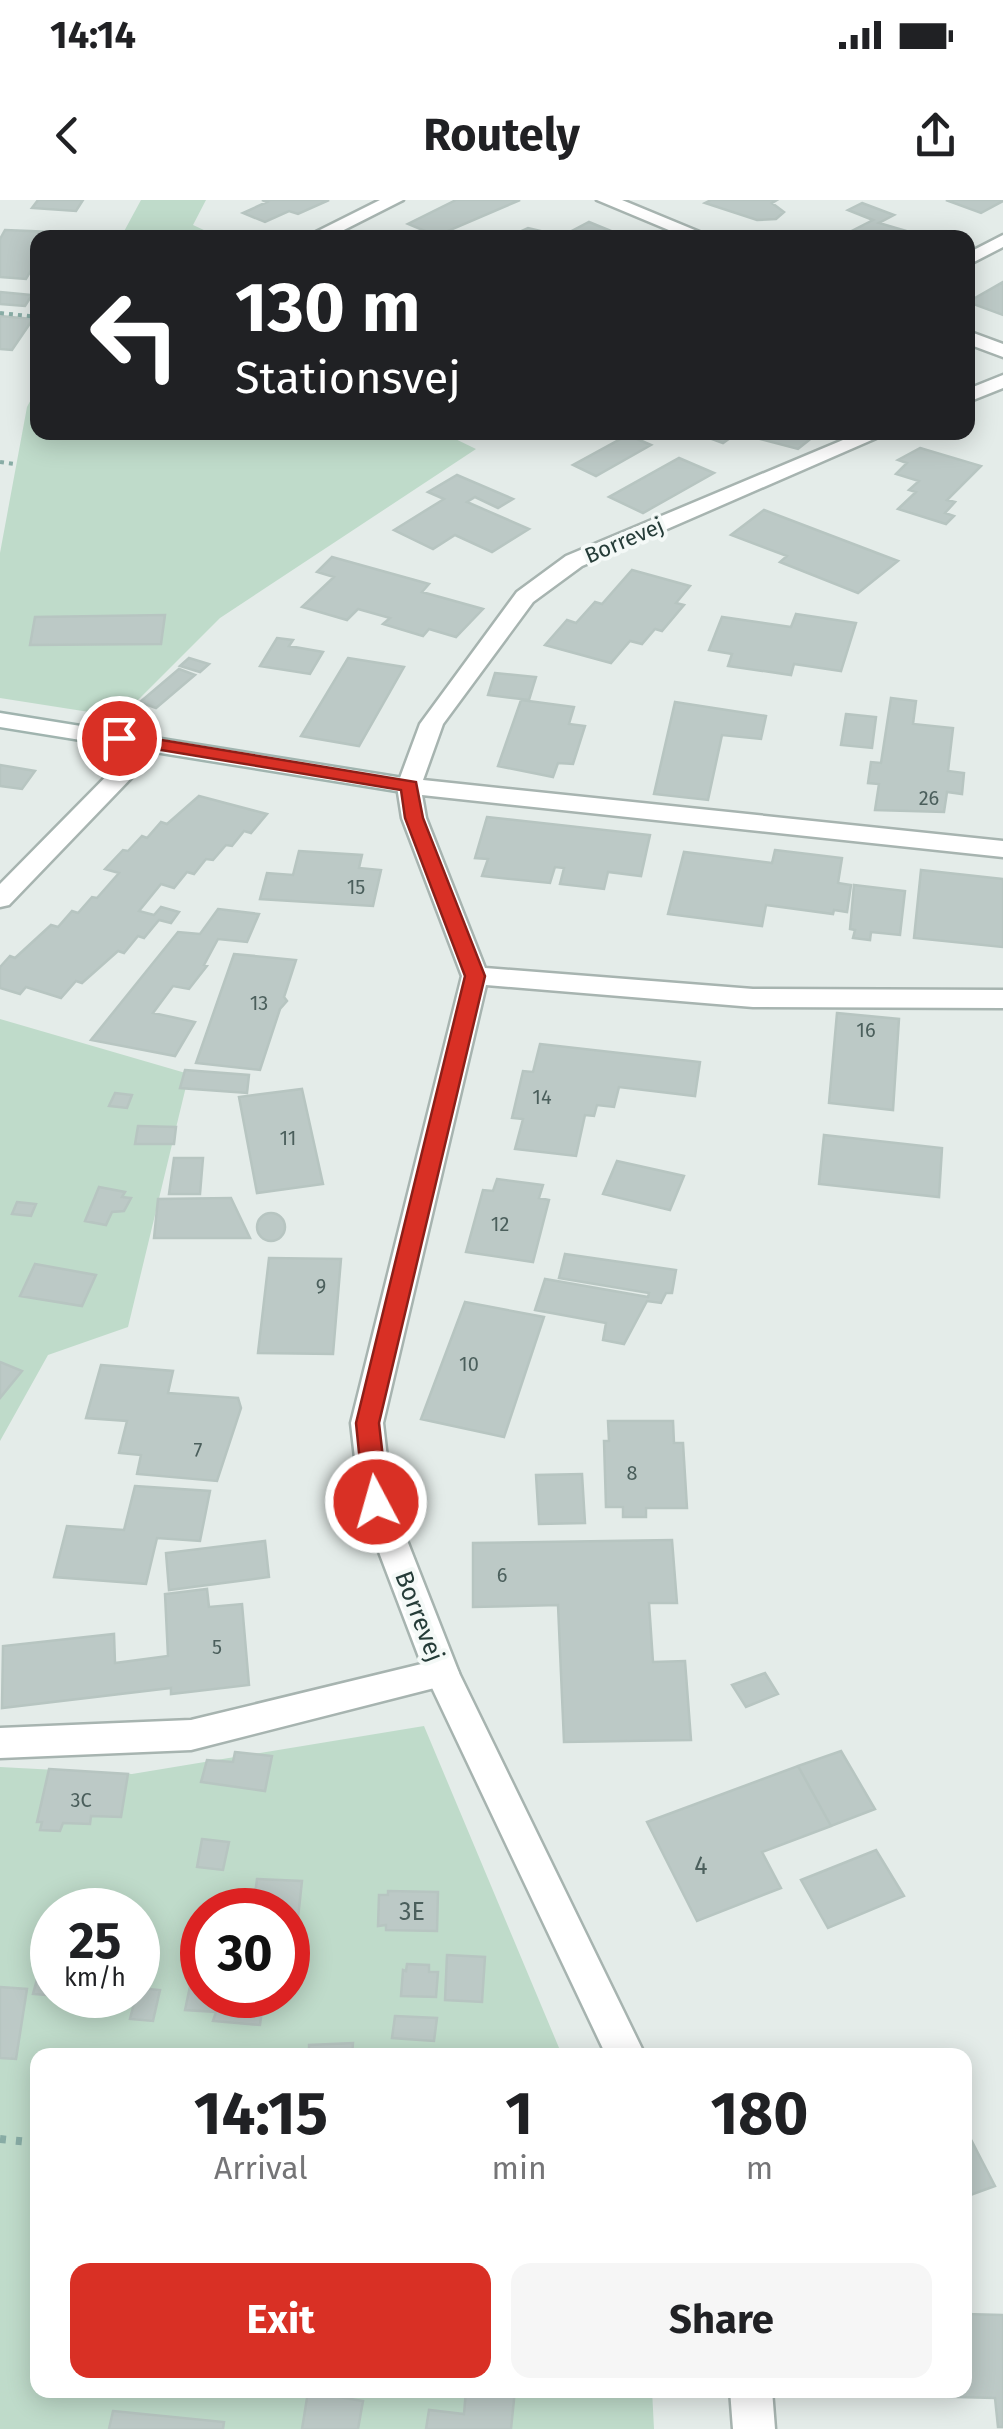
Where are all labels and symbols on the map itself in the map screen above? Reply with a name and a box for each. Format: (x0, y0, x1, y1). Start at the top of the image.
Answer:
street label: Borrevej (581, 512, 668, 569)
pin (77, 696, 162, 781)
house number: 26 (919, 786, 939, 810)
house number: 15 (347, 875, 365, 899)
house number: 13 (250, 991, 268, 1015)
house number: 16 (856, 1018, 876, 1042)
house number: 14 (532, 1085, 552, 1109)
house number: 11 (279, 1126, 297, 1150)
house number: 12 (491, 1212, 509, 1236)
house number: 9 (316, 1274, 326, 1298)
house number: 10 (459, 1352, 479, 1376)
house number: 7 (194, 1438, 203, 1462)
position arrow (324, 1450, 428, 1554)
house number: 8 (626, 1461, 638, 1485)
house number: 6 (497, 1563, 507, 1587)
street label: Borrevej (388, 1567, 450, 1666)
house number: 5 (212, 1635, 222, 1659)
house number: 3C (70, 1788, 92, 1812)
house number: 4 (694, 1851, 708, 1881)
speed limit sign: 30 (180, 1888, 310, 2018)
house number: 3E (399, 1897, 425, 1927)

